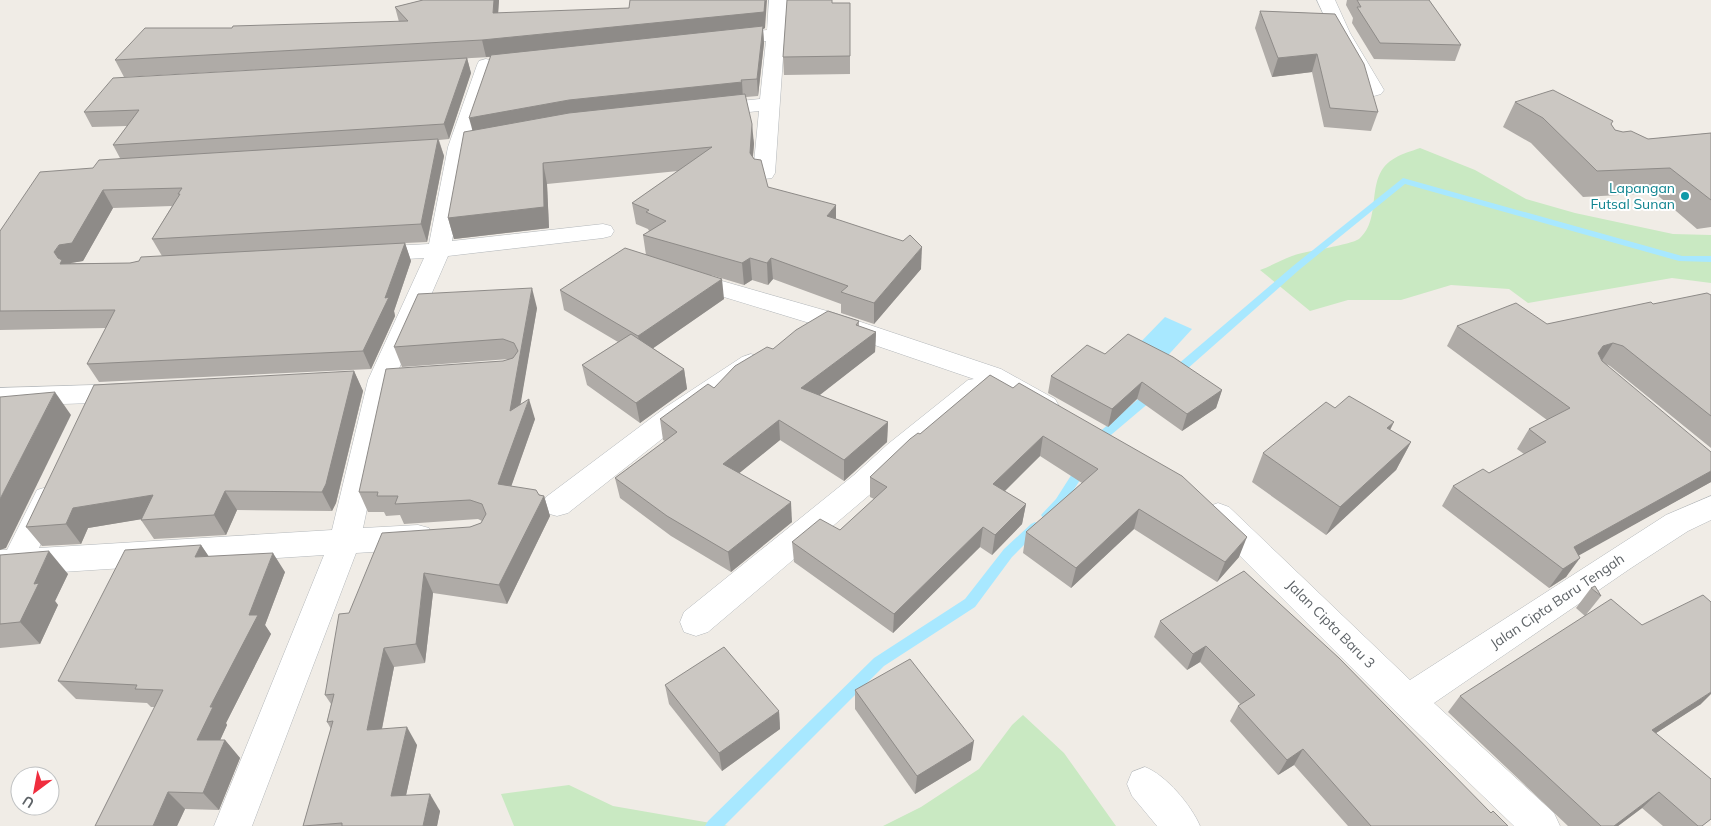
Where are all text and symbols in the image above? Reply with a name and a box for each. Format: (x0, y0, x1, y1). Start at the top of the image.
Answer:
place label: Lapangan Futsal Sunan (1590, 179, 1675, 213)
marker: Lapangan Futsal Sunan (1679, 190, 1691, 202)
street label: Jalan Cipta Baru Tengah (1487, 549, 1627, 653)
street label: Jalan Cipta Baru 3 (1283, 576, 1379, 672)
north arrow (10, 766, 60, 816)
text: U (19, 792, 37, 812)

